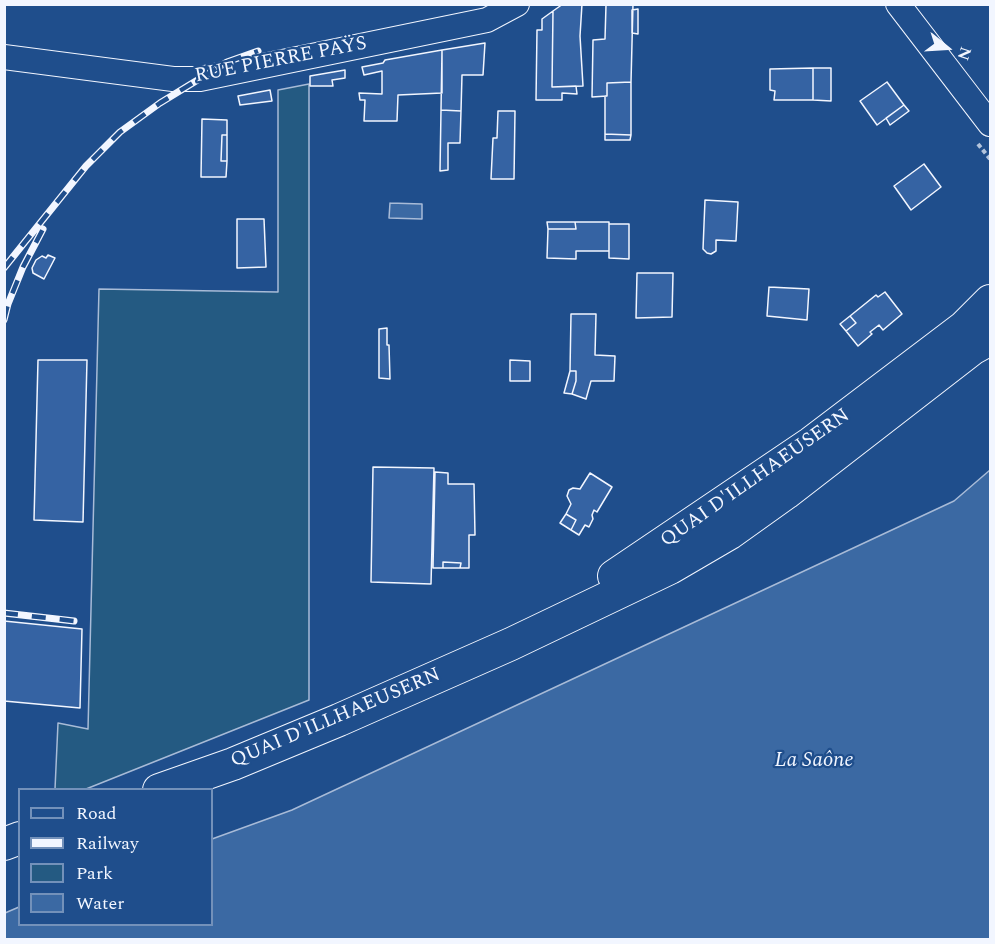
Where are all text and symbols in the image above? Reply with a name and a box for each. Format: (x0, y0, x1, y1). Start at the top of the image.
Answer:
north arrow (917, 18, 977, 78)
street label: RUE PIERRE PAŸS (193, 33, 369, 89)
text: N (951, 44, 978, 63)
street label: QUAI D'ILLHAEUSERN (657, 404, 855, 554)
street label: QUAI D'ILLHAEUSERN (227, 664, 445, 774)
water label: La Saône (774, 749, 854, 775)
legend (18, 788, 213, 926)
text: Road (76, 800, 117, 827)
text: Railway (76, 830, 139, 857)
text: Park (76, 860, 113, 887)
text: Water (76, 890, 124, 917)

